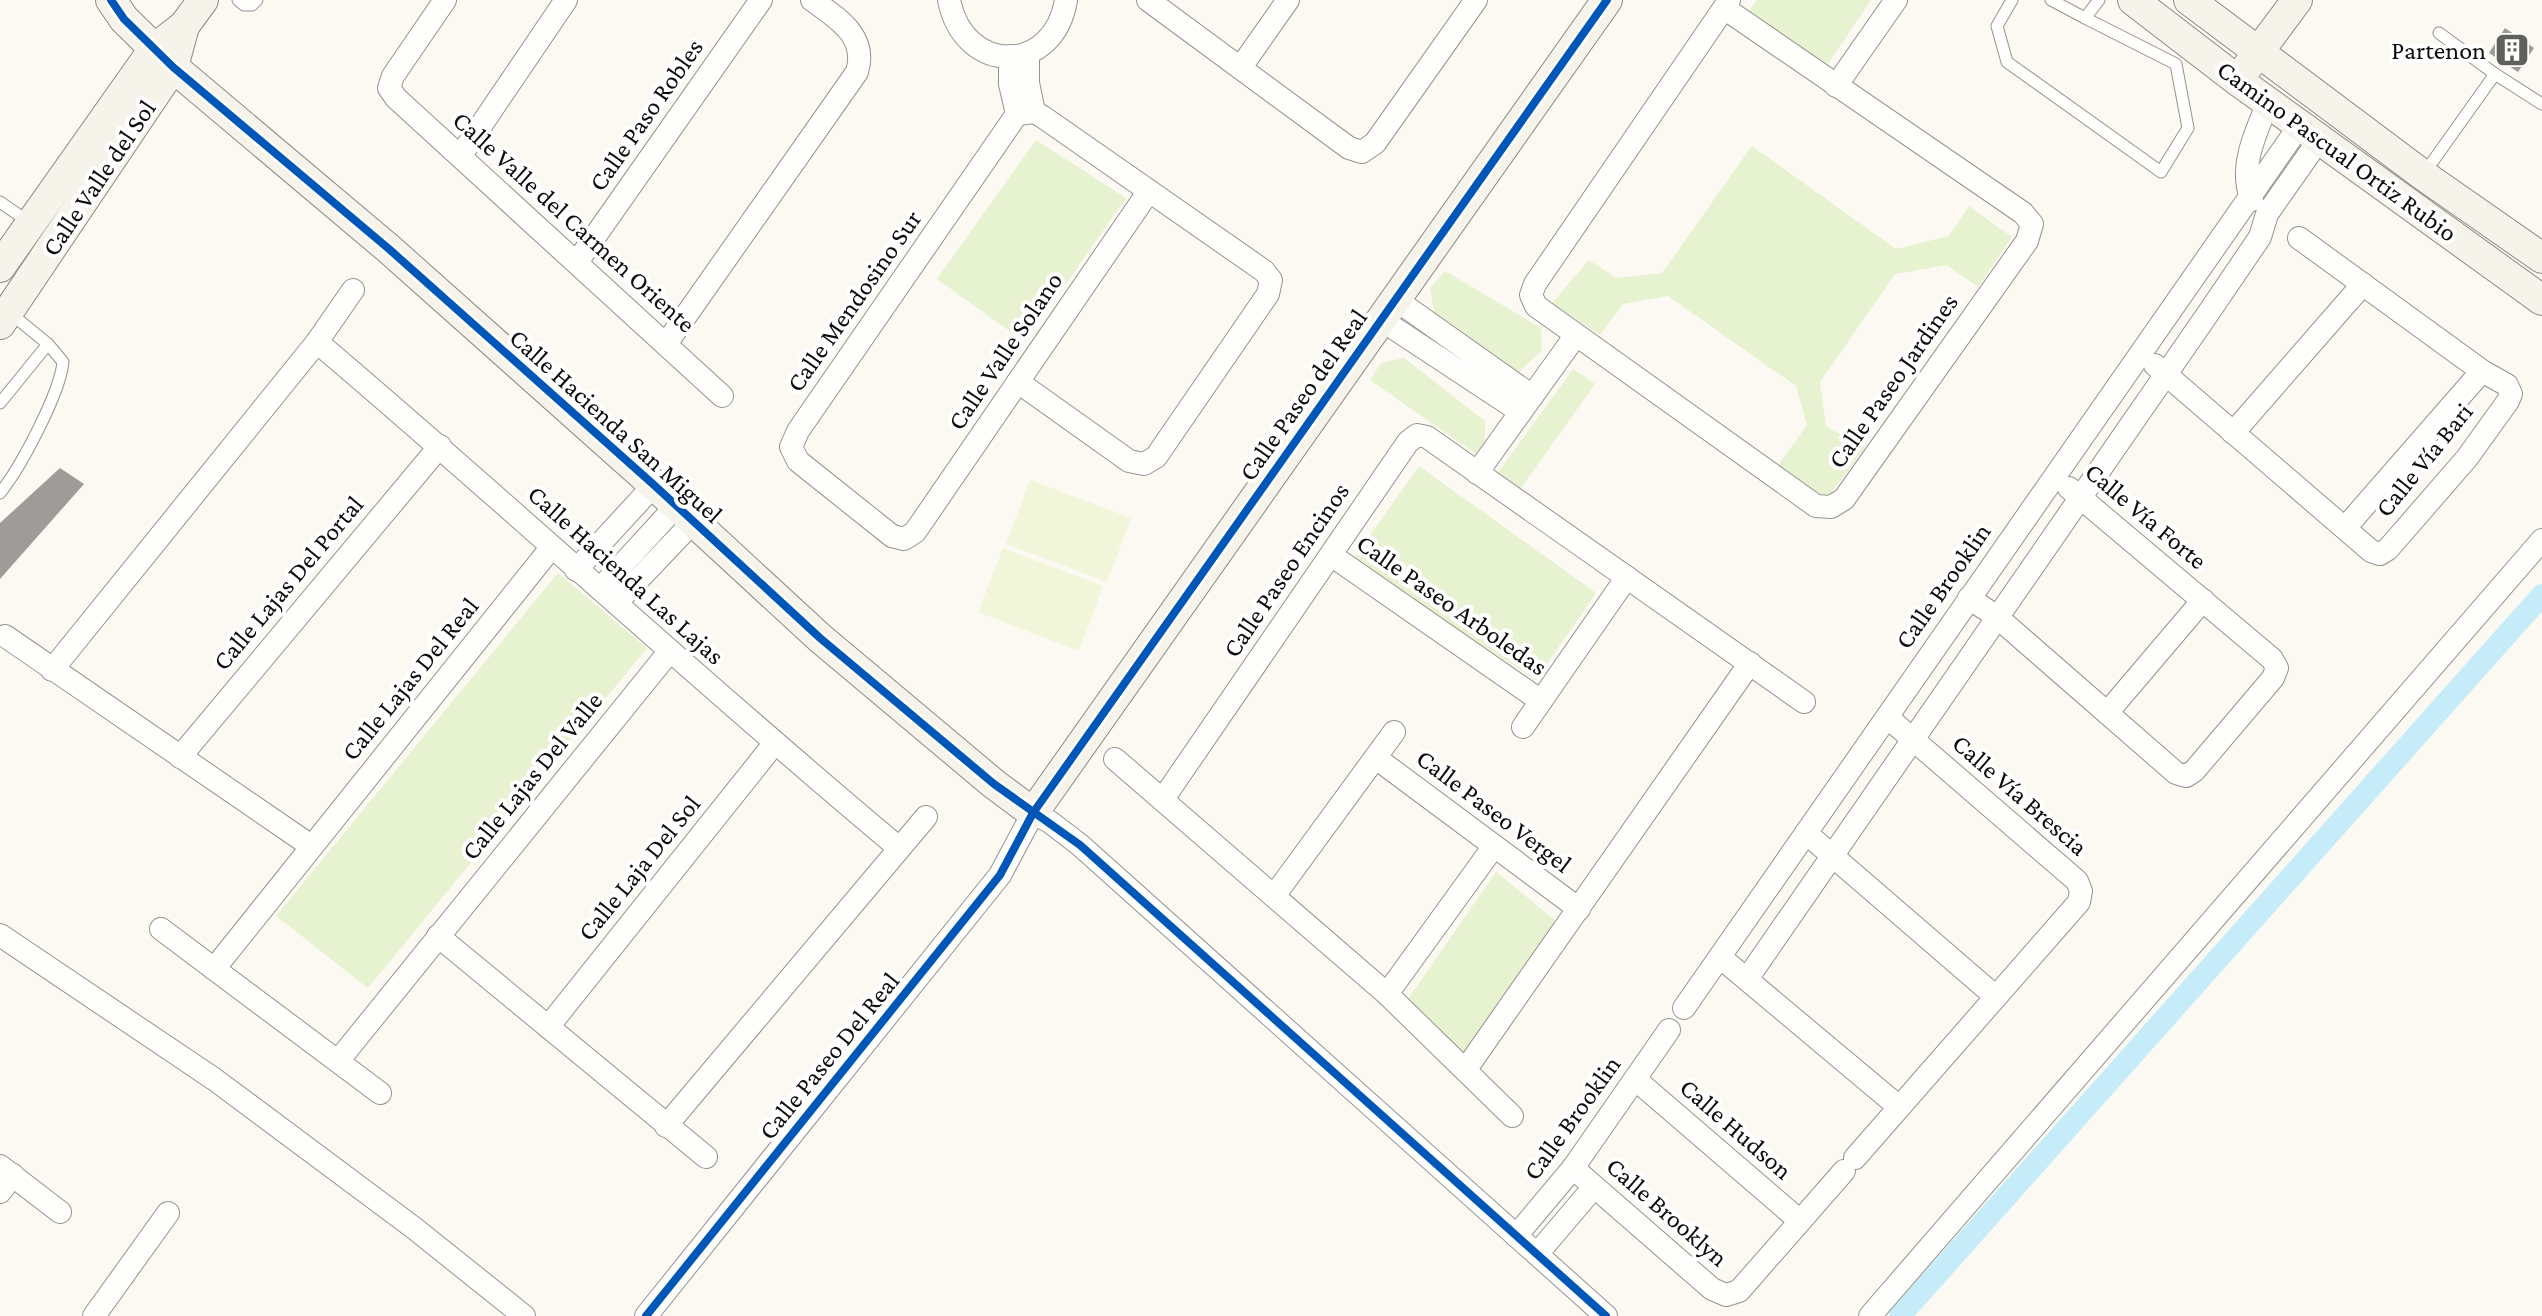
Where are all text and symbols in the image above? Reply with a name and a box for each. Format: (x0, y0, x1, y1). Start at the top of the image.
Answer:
building icon: Partenon (2493, 31, 2531, 69)
street label: Calle Paso Robles (583, 33, 709, 197)
place label: Partenon (2391, 36, 2486, 65)
street label: Camino Pascual Ortiz Rubio (2212, 54, 2462, 248)
street label: Calle Valle del Sol (36, 94, 162, 261)
street label: Calle Valle del Carmen Oriente (447, 105, 701, 339)
street label: Calle Mendosino Sur (781, 205, 927, 397)
street label: Calle Valle Solano (942, 267, 1068, 435)
street label: Calle Paseo Jardines (1822, 288, 1964, 474)
street label: Calle Paseo del Real (1233, 304, 1373, 486)
street label: Calle Hacienda San Miguel (504, 323, 728, 529)
street label: Calle Vía Bari (2369, 397, 2479, 523)
street label: Calle Vía Forte (2079, 457, 2213, 575)
street label: Calle Paseo Encinos (1217, 477, 1355, 663)
street label: Calle Hacienda Las Lajas (522, 479, 730, 671)
street label: Calle Lajas Del Portal (207, 490, 369, 676)
street label: Calle Brooklin (1889, 518, 1997, 654)
street label: Calle Paseo Arboledas (1351, 528, 1553, 682)
street label: Calle Lajas Del Real (336, 592, 484, 766)
street label: Calle Lajas Del Valle (456, 686, 608, 866)
street label: Calle Vía Brescia (1947, 728, 2093, 862)
street label: Calle Paseo Vergel (1411, 743, 1577, 879)
street label: Calle Laja Del Sol (572, 790, 706, 946)
street label: Calle Paseo Del Real (753, 967, 905, 1145)
street label: Calle Brooklin (1517, 1050, 1627, 1186)
street label: Calle Hudson (1674, 1073, 1798, 1185)
street label: Calle Brooklyn (1600, 1151, 1734, 1273)

